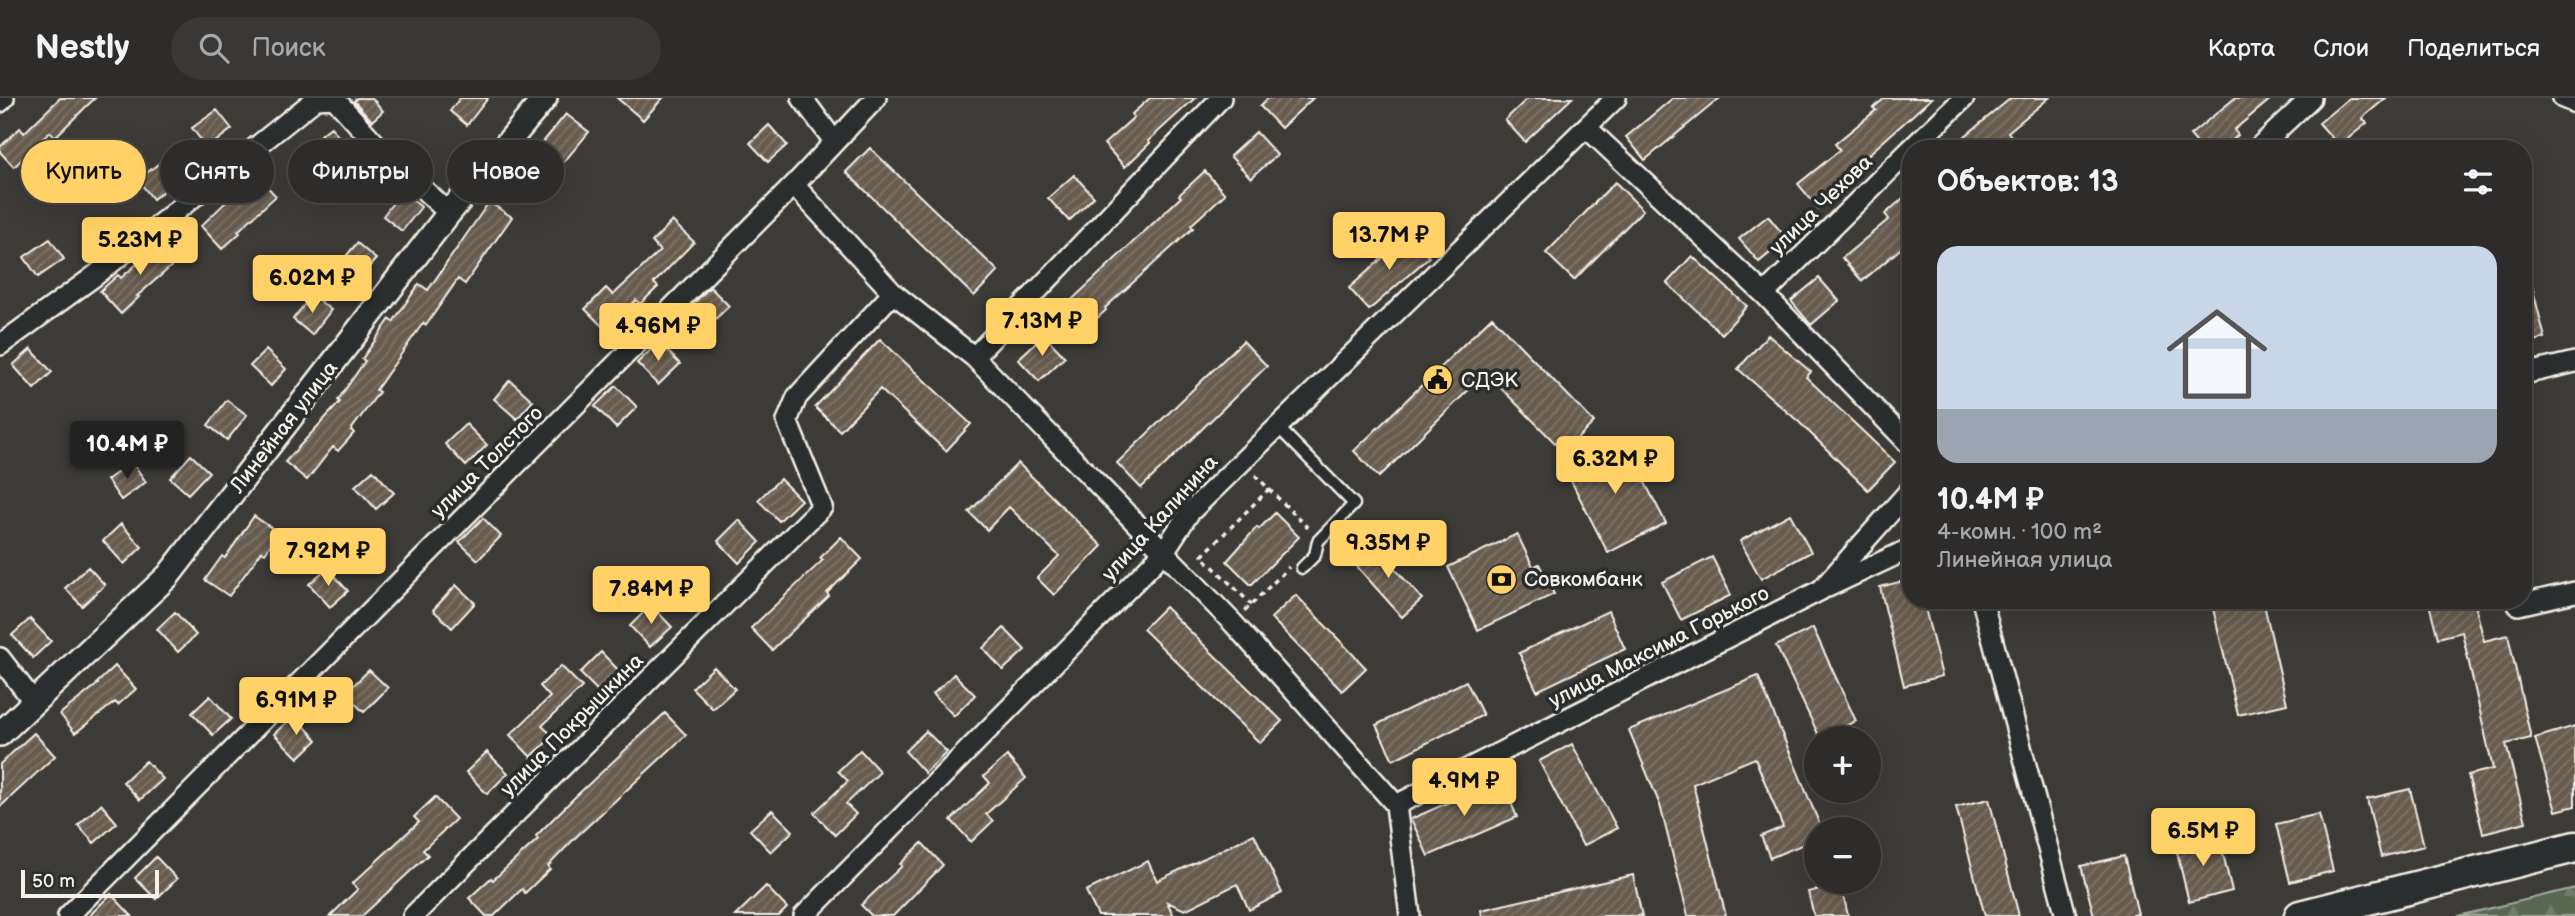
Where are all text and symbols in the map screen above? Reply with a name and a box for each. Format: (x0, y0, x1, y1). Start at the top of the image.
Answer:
search box (171, 17, 661, 80)
text: Nestly (35, 28, 129, 68)
icon: search (195, 29, 233, 67)
text: Поиск (251, 33, 326, 64)
text: Карта (2208, 34, 2275, 63)
text: Слои (2313, 34, 2369, 63)
text: Поделиться (2407, 34, 2540, 63)
chip: Купить (21, 140, 146, 203)
chip: Снять (160, 140, 274, 203)
chip: Фильтры (288, 140, 433, 203)
chip: Новое (447, 140, 564, 203)
street label: улица Чехова (1764, 149, 1878, 260)
icon: filters (2459, 163, 2497, 201)
text: Объектов: 13 (1937, 164, 2118, 200)
pin: 13.7M ₽ (1324, 212, 1454, 272)
pin: 5.23M ₽ (75, 218, 205, 277)
text: 13.7M ₽ (1349, 221, 1429, 249)
text: 5.23M ₽ (98, 226, 182, 254)
pin: 6.02M ₽ (247, 256, 377, 315)
text: 6.02M ₽ (269, 264, 355, 292)
icon: home (2154, 291, 2280, 417)
pin: 7.13M ₽ (977, 299, 1107, 358)
pin: 4.96M ₽ (593, 303, 723, 363)
text: 7.13M ₽ (1002, 307, 1082, 335)
text: 4.96M ₽ (615, 312, 701, 340)
street label: Линейная улица (224, 356, 344, 499)
public building icon: СДЭК (1421, 363, 1455, 397)
place label: СДЭК (1461, 368, 1518, 393)
street label: улица Толстого (426, 401, 548, 523)
pin: 10.4M ₽ (62, 422, 192, 481)
text: 10.4M ₽ (86, 430, 168, 458)
pin: 6.32M ₽ (1550, 436, 1680, 496)
text: 6.32M ₽ (1572, 445, 1658, 473)
street label: улица Калинина (1097, 449, 1224, 586)
text: 10.4M ₽ (1937, 482, 2044, 518)
text: 4-комн. · 100 m² (1937, 518, 2102, 546)
pin: 9.35M ₽ (1323, 520, 1453, 580)
pin: 7.92M ₽ (263, 528, 393, 588)
text: 9.35M ₽ (1346, 529, 1430, 557)
text: 7.92M ₽ (286, 537, 370, 565)
text: Линейная улица (1937, 546, 2113, 574)
bank icon: Совкомбанк (1484, 562, 1518, 596)
pin: 7.84M ₽ (586, 566, 716, 626)
place label: Совкомбанк (1524, 567, 1643, 592)
text: 7.84M ₽ (609, 575, 693, 603)
street label: улица Максима Горького (1545, 581, 1773, 713)
street label: улица Покрышкина (495, 648, 649, 802)
pin: 6.91M ₽ (231, 678, 361, 737)
text: 6.91M ₽ (255, 686, 337, 714)
map controls (1804, 726, 1881, 894)
button: + (1804, 726, 1881, 803)
pin: 4.9M ₽ (1407, 758, 1521, 818)
text: 4.9M ₽ (1428, 767, 1500, 795)
pin: 6.5M ₽ (2146, 808, 2260, 868)
button: − (1804, 817, 1881, 894)
text: 6.5M ₽ (2167, 817, 2239, 845)
scale bar (21, 867, 159, 899)
text: 50 m (32, 870, 75, 893)

